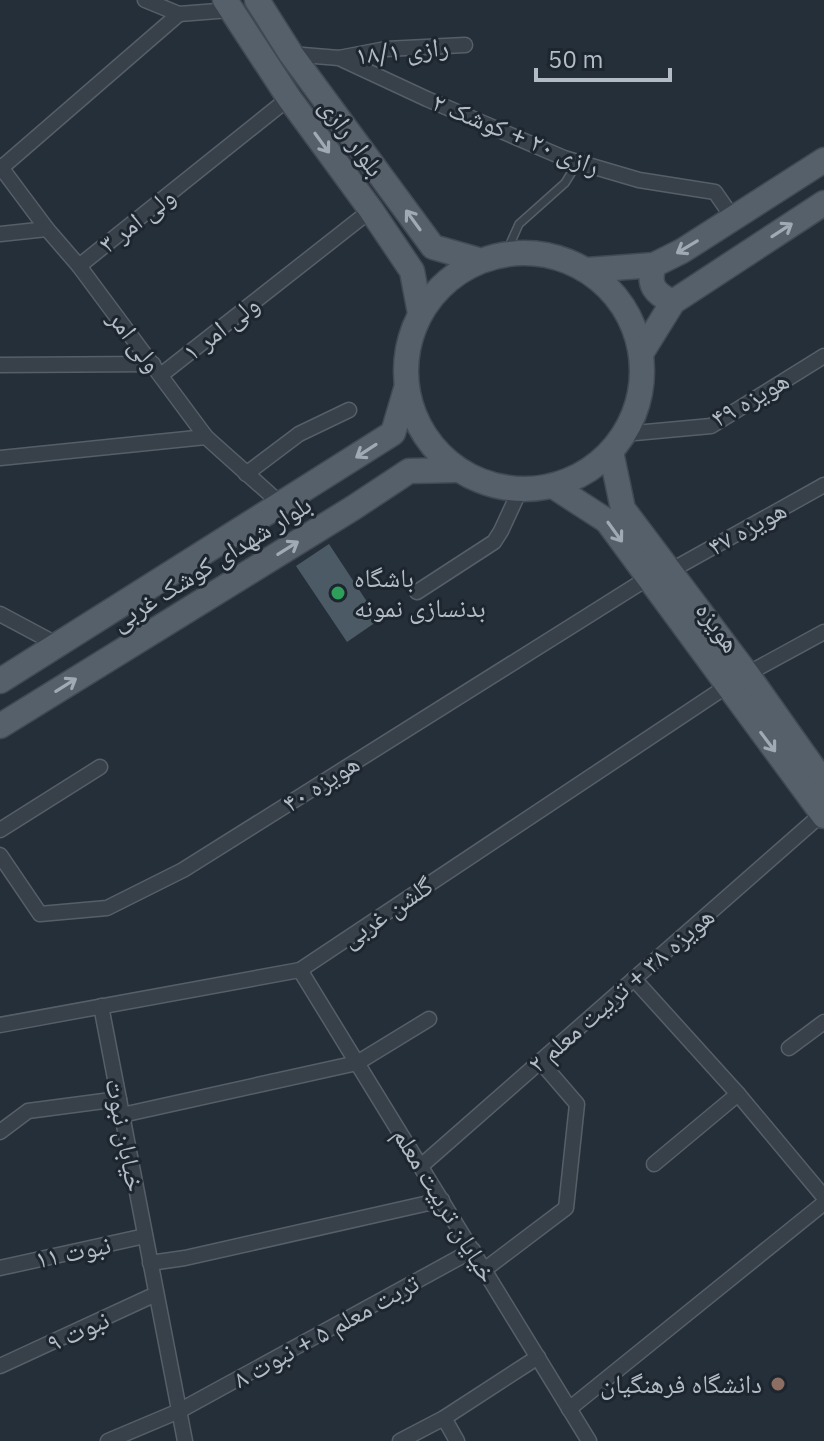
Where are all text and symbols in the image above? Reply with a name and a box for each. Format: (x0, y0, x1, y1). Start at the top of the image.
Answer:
street label: رازی ۱۸/۱ (354, 28, 450, 72)
scale bar (536, 32, 670, 82)
text: 50 m (548, 43, 603, 75)
street label: رازی ۲۰ + کوشک ۲ (428, 84, 605, 182)
street label: بلوار رازی (312, 90, 393, 183)
one-way arrow (313, 132, 330, 153)
street label: ولی امر ۳ (91, 179, 182, 260)
one-way arrow (404, 209, 421, 231)
one-way arrow (771, 221, 793, 238)
one-way arrow (676, 239, 699, 255)
street label: ولی امر ۱ (175, 287, 266, 368)
street label: ولی امر (100, 301, 171, 379)
street label: هویزه ۴۹ (704, 362, 795, 434)
one-way arrow (355, 442, 377, 459)
street label: بلوار شهدای کوشک غربی (104, 487, 317, 638)
street label: هویزه ۴۷ (701, 492, 792, 563)
one-way arrow (606, 521, 623, 542)
one-way arrow (276, 540, 298, 556)
place label: باشگاه بدنسازی نمونه (354, 560, 486, 624)
marker: باشگاه بدنسازی نمونه (329, 584, 347, 602)
street label: هویزه (689, 594, 749, 659)
one-way arrow (54, 676, 77, 692)
one-way arrow (760, 730, 777, 752)
street label: هویزه ۴۰ (275, 745, 365, 819)
street label: گلشن غربی (334, 868, 439, 954)
street label: هویزه ۳۸ + تربیت معلم ۲ (520, 899, 721, 1080)
street label: خیابان نبوت (98, 1075, 154, 1194)
street label: خیایان تربیت معلم (385, 1121, 506, 1289)
street label: نبوت ۱۱ (32, 1226, 114, 1276)
street label: تربت معلم ۵ + نبوت ۸ (227, 1265, 425, 1396)
street label: نبوت ۹ (41, 1301, 114, 1359)
place label: دانشگاه فرهنگیان (600, 1366, 762, 1400)
marker: دانشگاه فرهنگیان (769, 1375, 787, 1393)

